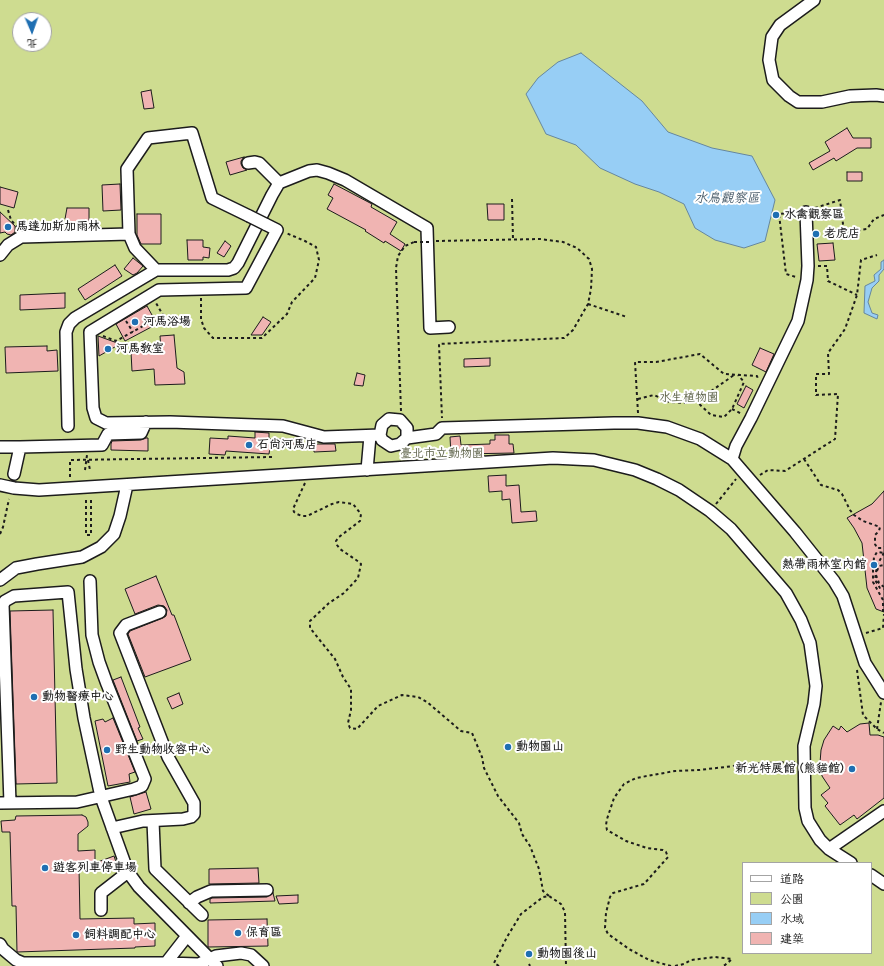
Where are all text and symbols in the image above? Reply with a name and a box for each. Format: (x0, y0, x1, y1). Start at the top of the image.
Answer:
north arrow (12, 12, 52, 52)
text: 北 (27, 37, 38, 50)
water label: 水鳥觀察區 (695, 190, 759, 206)
place label: 水禽觀察區 (784, 208, 844, 222)
marker: 水禽觀察區 (771, 210, 781, 220)
place label: 馬達加斯加雨林 (16, 220, 100, 234)
marker: 馬達加斯加雨林 (3, 222, 13, 232)
place label: 老虎店 (824, 227, 860, 241)
marker: 老虎店 (811, 229, 821, 239)
place label: 河馬浴場 (143, 315, 191, 329)
marker: 河馬浴場 (130, 317, 140, 327)
place label: 河馬教室 (116, 342, 164, 356)
marker: 河馬教室 (103, 344, 113, 354)
park label: 水生植物園 (659, 391, 719, 405)
place label: 石尚河馬店 (257, 438, 317, 452)
marker: 石尚河馬店 (244, 440, 254, 450)
park label: 臺北市立動物園 (400, 447, 484, 461)
place label: 熱帶雨林室內館 (782, 558, 866, 572)
marker: 熱帶雨林室內館 (869, 560, 879, 570)
place label: 動物醫療中心 (42, 690, 114, 704)
marker: 動物醫療中心 (29, 692, 39, 702)
place label: 動物園山 (516, 740, 564, 754)
marker: 動物園山 (503, 742, 513, 752)
place label: 野生動物收容中心 (115, 743, 211, 757)
marker: 野生動物收容中心 (102, 745, 112, 755)
place label: 新光特展館 (熊貓館) (735, 762, 844, 776)
marker: 新光特展館 (熊貓館) (847, 764, 857, 774)
place label: 遊客列車停車場 (53, 861, 137, 875)
legend (742, 862, 872, 954)
marker: 遊客列車停車場 (40, 863, 50, 873)
text: 道路 (780, 872, 804, 886)
text: 公園 (780, 892, 804, 906)
text: 水域 (780, 912, 804, 926)
place label: 保育區 (246, 926, 282, 940)
place label: 飼料調配中心 (84, 928, 156, 942)
marker: 保育區 (233, 928, 243, 938)
marker: 飼料調配中心 (71, 930, 81, 940)
text: 建築 (780, 932, 804, 946)
place label: 動物園後山 (537, 947, 597, 961)
marker: 動物園後山 (524, 949, 534, 959)

